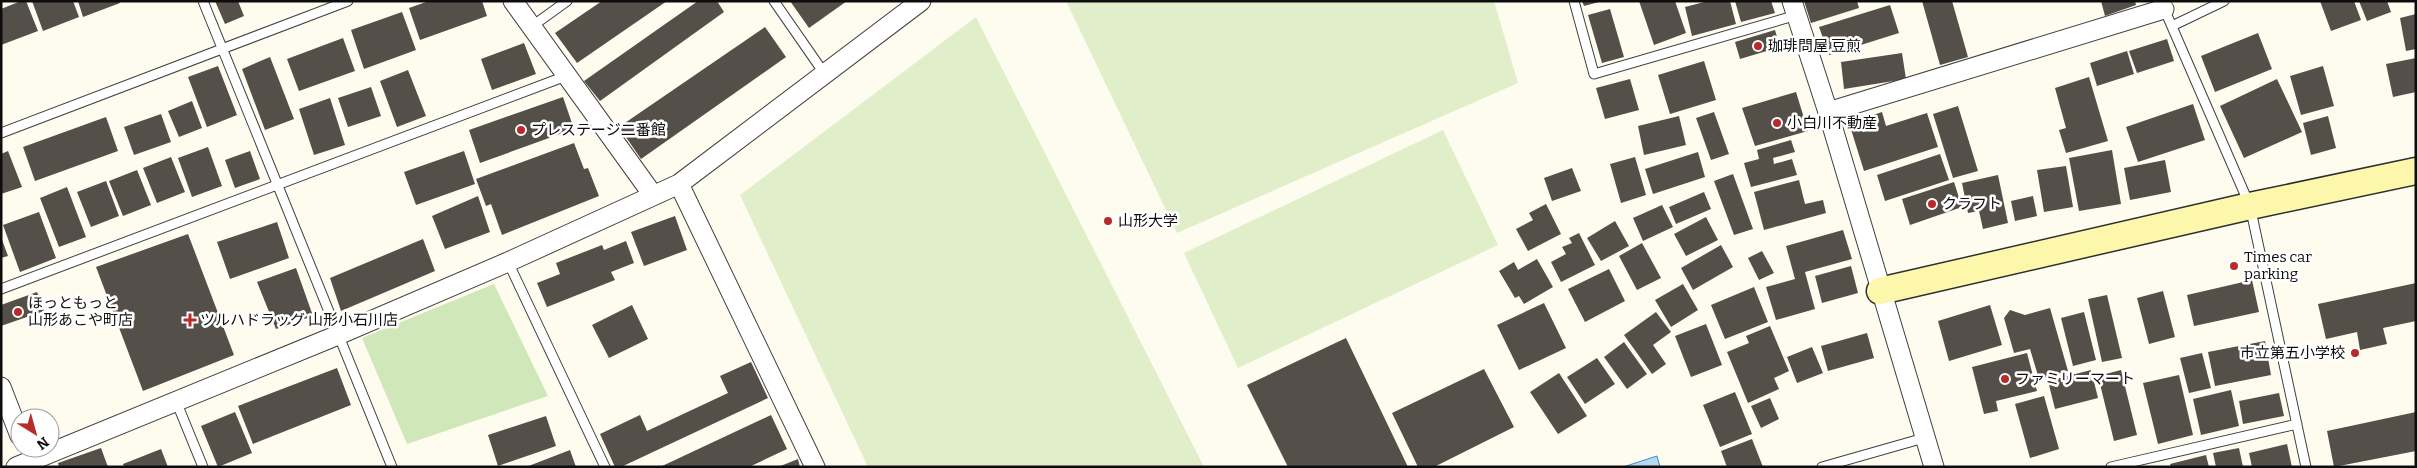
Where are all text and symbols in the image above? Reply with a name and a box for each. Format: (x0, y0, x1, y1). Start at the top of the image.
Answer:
place label: 珈琲問屋 豆煎 (1768, 37, 1861, 55)
marker: 珈琲問屋 豆煎 (1752, 40, 1764, 52)
place label: 小白川不動産 (1787, 114, 1877, 132)
marker: 小白川不動産 (1771, 117, 1783, 129)
place label: プレステージ二番館 (531, 121, 666, 139)
marker: プレステージ二番館 (515, 124, 527, 136)
place label: クラフト (1942, 195, 2002, 213)
marker: クラフト (1926, 198, 1938, 210)
place label: 山形大学 (1118, 212, 1178, 230)
marker: 山形大学 (1102, 215, 1114, 227)
place label: Times car parking (2244, 248, 2312, 283)
marker: Times car parking (2228, 260, 2240, 272)
place label: ほっともっと 山形あこや町店 (28, 294, 133, 329)
marker: ほっともっと 山形あこや町店 (12, 306, 24, 318)
place label: ツルハドラッグ 山形小石川店 (200, 311, 398, 329)
marker: ツルハドラッグ 山形小石川店 (184, 314, 196, 326)
place label: 市立第五小学校 (2240, 344, 2345, 362)
marker: 市立第五小学校 (2349, 347, 2361, 359)
place label: ファミリーマート (2015, 370, 2135, 388)
marker: ファミリーマート (1999, 373, 2011, 385)
north arrow (10, 408, 60, 458)
text: N (33, 433, 52, 453)

